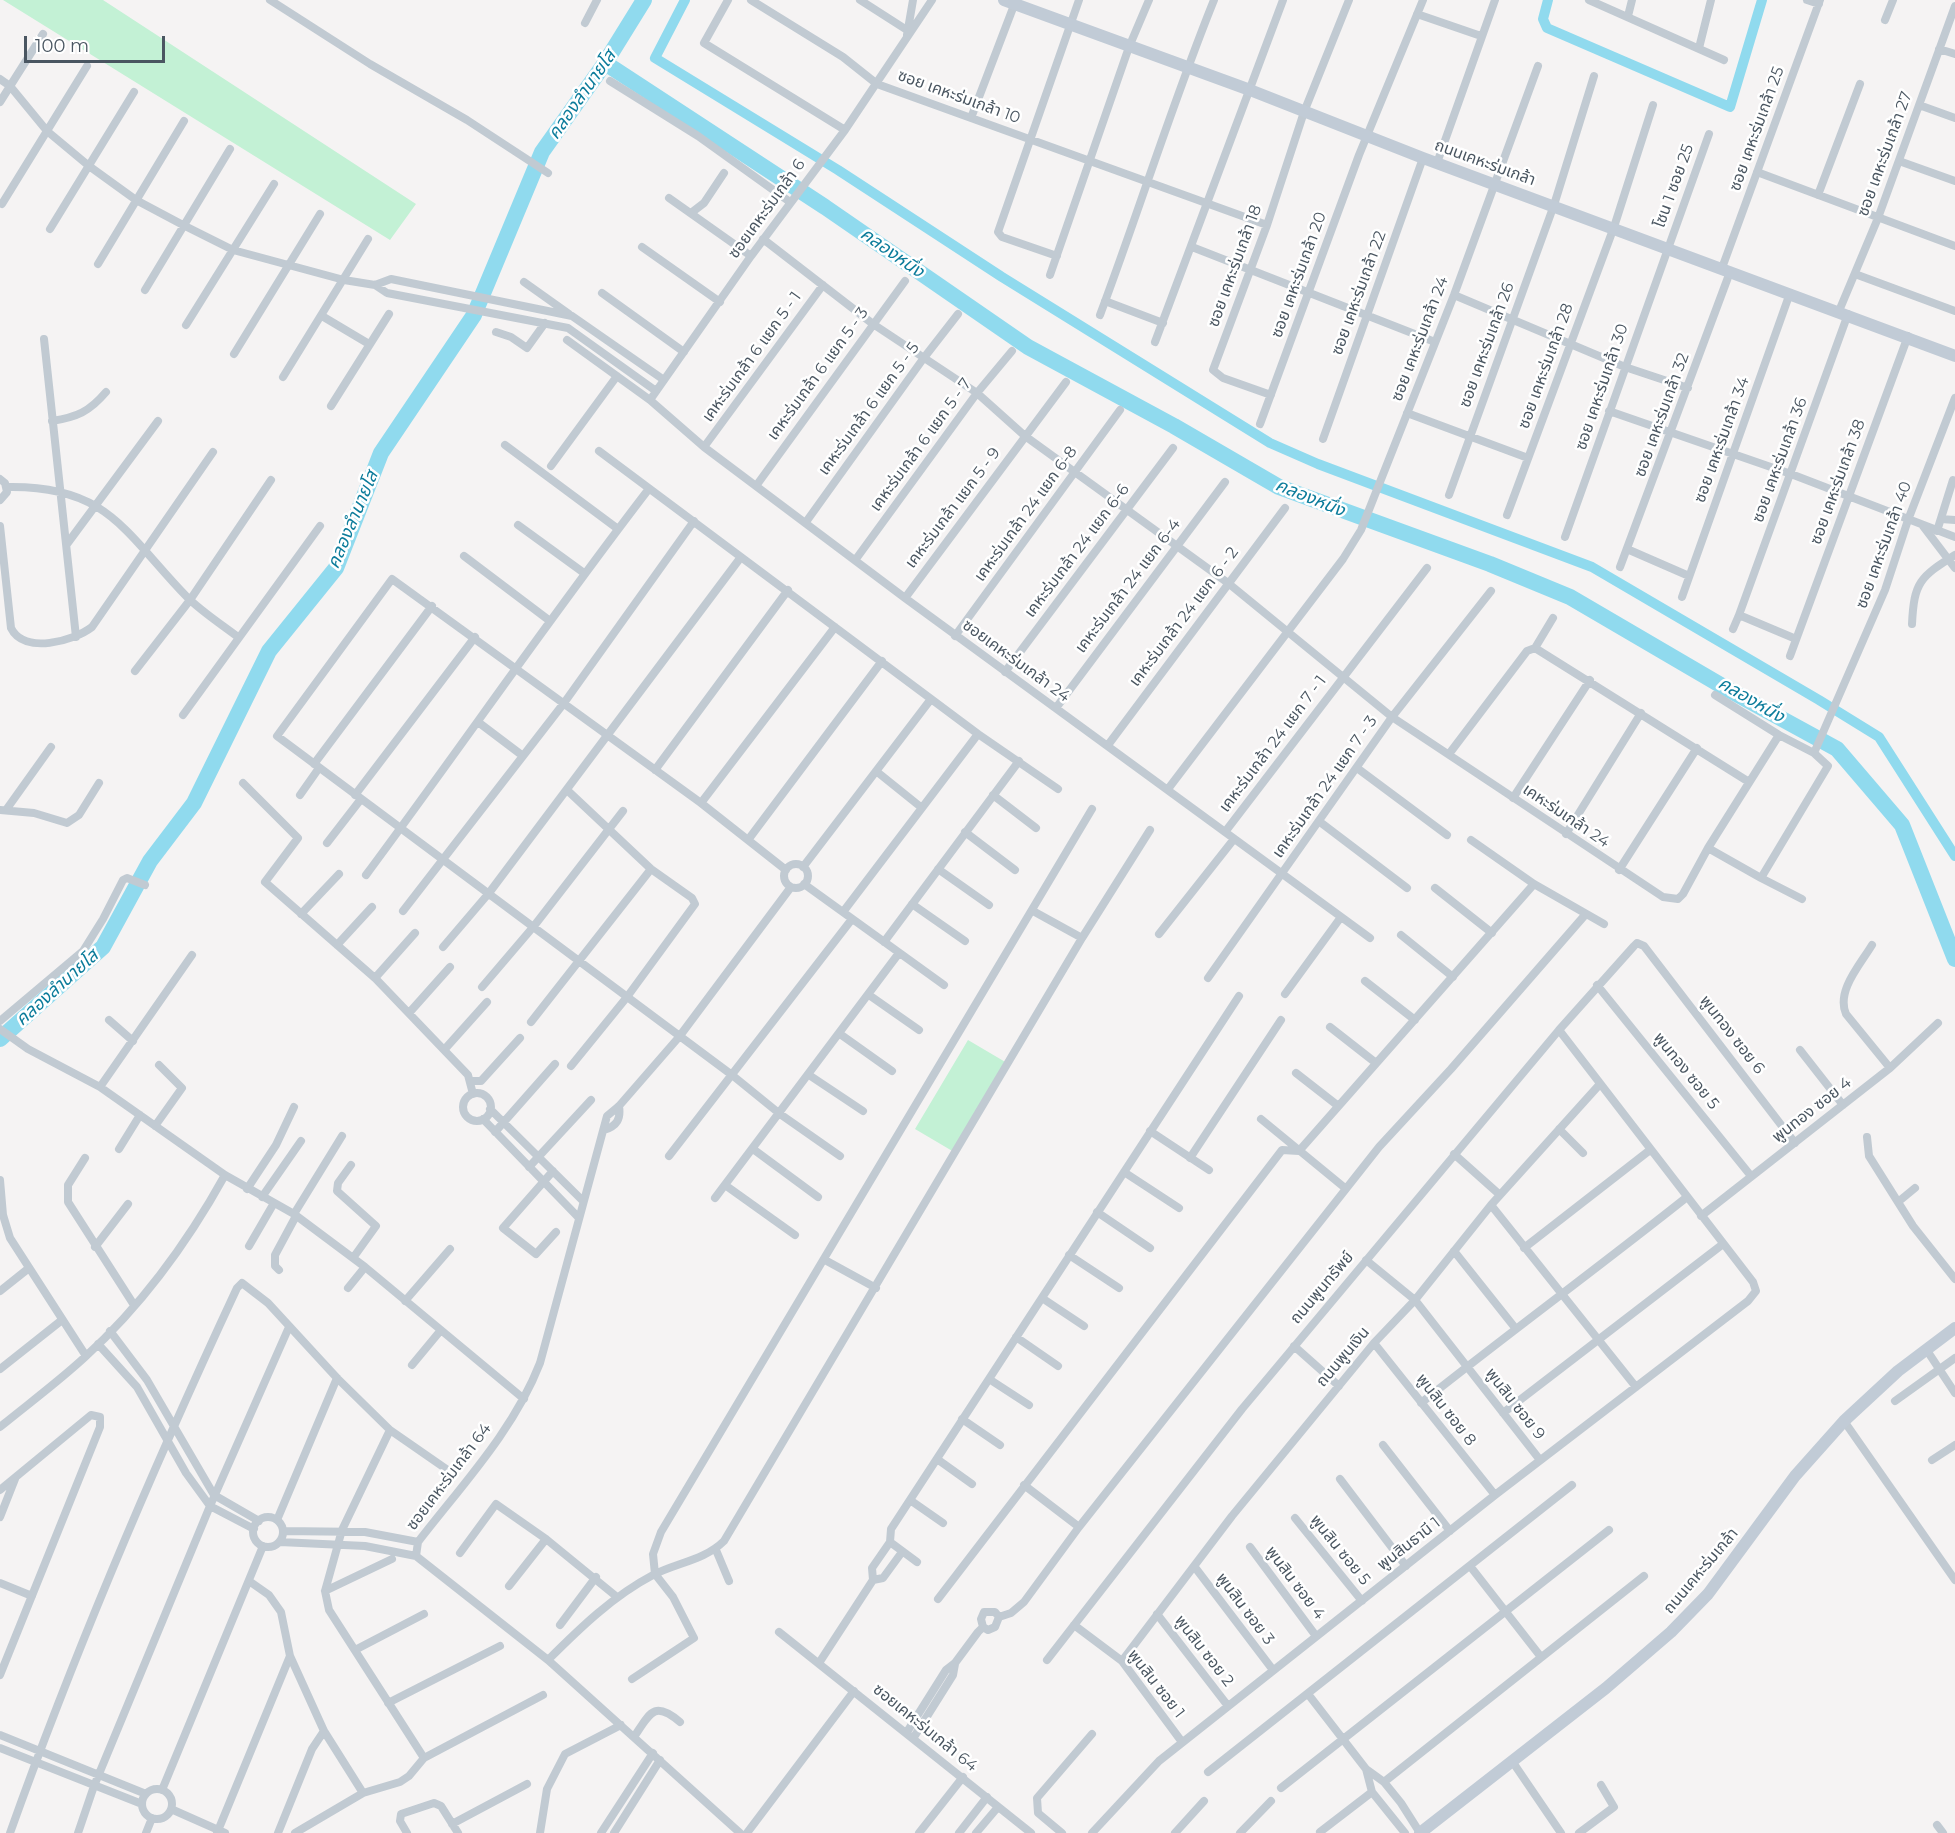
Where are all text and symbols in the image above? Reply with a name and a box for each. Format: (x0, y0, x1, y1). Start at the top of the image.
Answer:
scale bar (27, 24, 168, 62)
text: 100 m (35, 35, 89, 57)
water label: คลองลำนายโส (543, 46, 621, 144)
street label: ซอย เคหะร่มเกล้า 25 (1726, 64, 1788, 194)
street label: ซอย เคหะร่มเกล้า 10 (895, 66, 1023, 128)
street label: ซอย เคหะร่มเกล้า 27 (1854, 89, 1916, 219)
street label: ถนนเคหะร่มเกล้า (1432, 136, 1538, 190)
street label: โซน 1 ซอย 25 (1650, 142, 1698, 230)
street label: ซอยเคหะร่มเกล้า 6 (724, 156, 810, 262)
street label: ซอย เคหะร่มเกล้า 18 (1204, 202, 1266, 330)
street label: ซอย เคหะร่มเกล้า 20 (1267, 210, 1331, 340)
water label: คลองหนึ่ง (856, 223, 928, 283)
street label: ซอย เคหะร่มเกล้า 22 (1328, 228, 1390, 358)
street label: ซอย เคหะร่มเกล้า 24 (1387, 274, 1453, 404)
street label: ซอย เคหะร่มเกล้า 26 (1455, 280, 1519, 410)
street label: เคหะร่มเกล้า 6 แยก 5 - 1 (698, 288, 806, 426)
street label: ซอย เคหะร่มเกล้า 28 (1514, 301, 1578, 431)
street label: เคหะร่มเกล้า 6 แยก 5 - 3 (763, 304, 873, 444)
street label: ซอย เคหะร่มเกล้า 30 (1571, 321, 1633, 453)
street label: เคหะร่มเกล้า 6 แยก 5 - 5 (814, 339, 924, 479)
street label: ซอย เคหะร่มเกล้า 32 (1631, 350, 1693, 480)
street label: เคหะร่มเกล้า 6 แยก 5 - 7 (866, 375, 976, 515)
street label: ซอย เคหะร่มเกล้า 34 (1690, 375, 1754, 505)
street label: ซอย เคหะร่มเกล้า 36 (1748, 395, 1812, 525)
street label: ซอย เคหะร่มเกล้า 38 (1806, 417, 1870, 547)
street label: เคหะร่มเกล้า 24 แยก 6-8 (970, 443, 1082, 585)
street label: เคหะร่มเกล้า แยก 5 - 9 (901, 444, 1005, 572)
water label: คลองลำนายโส (323, 468, 383, 572)
water label: คลองหนึ่ง (1272, 474, 1348, 522)
street label: ซอย เคหะร่มเกล้า 40 (1852, 479, 1916, 611)
street label: เคหะร่มเกล้า 24 แยก 6-6 (1021, 480, 1133, 622)
street label: เคหะร่มเกล้า 24 แยก 6-4 (1071, 515, 1185, 657)
street label: เคหะร่มเกล้า 24 แยก 6 - 2 (1125, 543, 1243, 691)
street label: ซอยเคหะร่มเกล้า 24 (959, 616, 1073, 706)
street label: เคหะร่มเกล้า 24 แยก 7 - 1 (1215, 672, 1331, 816)
water label: คลองหนึ่ง (1714, 672, 1788, 728)
street label: เคหะร่มเกล้า 24 แยก 7 - 3 (1269, 712, 1381, 862)
street label: เคหะร่มเกล้า 24 (1519, 780, 1613, 852)
water label: คลองลำนายโส (11, 945, 103, 1031)
street label: พูนทอง ซอย 6 (1695, 992, 1769, 1078)
street label: พูนทอง ซอย 5 (1649, 1029, 1723, 1113)
street label: พูนทอง ซอย 4 (1769, 1073, 1855, 1147)
street label: ถนนพูนทรัพย์ (1286, 1248, 1358, 1328)
street label: ถนนพูนเงิน (1312, 1323, 1374, 1391)
street label: พูนสิน ซอย 9 (1481, 1364, 1549, 1444)
street label: พูนสิน ซอย 8 (1412, 1370, 1480, 1450)
street label: ซอยเคหะร่มเกล้า 64 (403, 1420, 495, 1534)
street label: พูนสิน ซอย 5 (1306, 1511, 1374, 1589)
street label: พูนสินธานี 1 (1374, 1513, 1444, 1575)
street label: ถนนเคหะร่มเกล้า (1660, 1524, 1742, 1618)
street label: พูนสิน ซอย 4 (1261, 1543, 1329, 1623)
street label: พูนสิน ซอย 3 (1212, 1569, 1278, 1649)
street label: พูนสิน ซอย 2 (1170, 1612, 1238, 1690)
street label: พูนสิน ซอย 1 (1123, 1646, 1189, 1722)
street label: ซอยเคหะร่มเกล้า 64 (869, 1680, 981, 1776)

